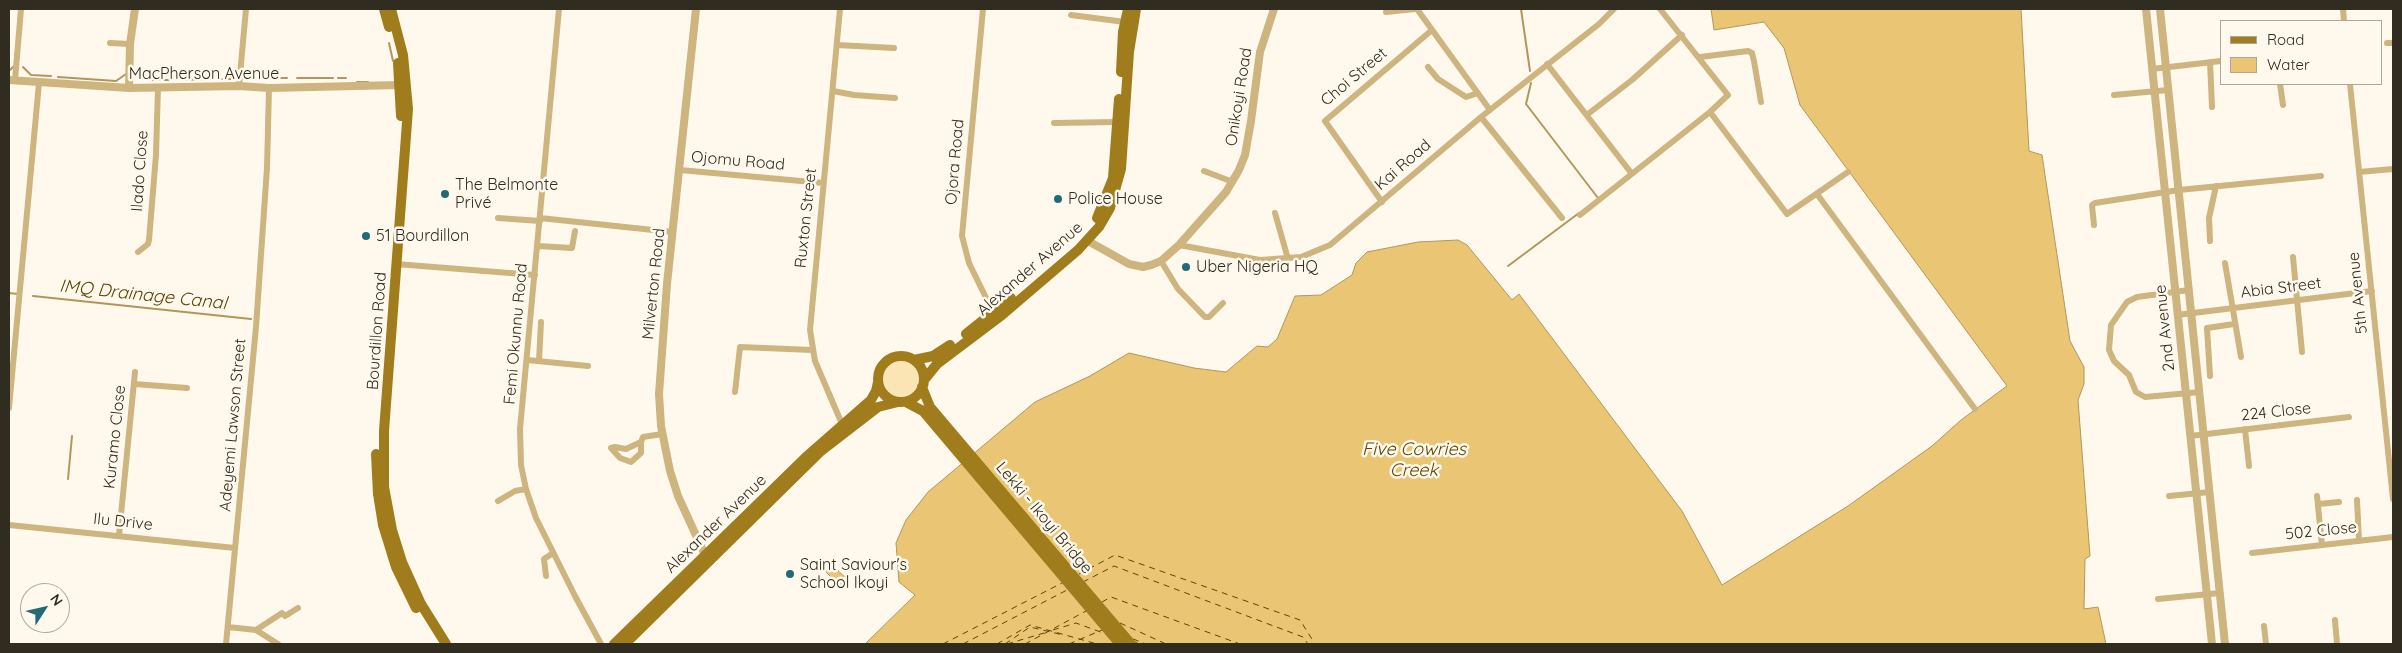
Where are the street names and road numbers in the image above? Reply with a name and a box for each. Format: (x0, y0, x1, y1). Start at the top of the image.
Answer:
street label: Choi Street (1317, 44, 1391, 110)
street label: Onikoyi Road (1222, 46, 1256, 148)
street label: MacPherson Avenue (129, 64, 279, 84)
street label: Ojora Road (942, 118, 968, 206)
street label: Ilado Close (128, 130, 152, 212)
street label: Kai Road (1371, 135, 1435, 195)
street label: Ojomu Road (690, 147, 786, 175)
street label: Ruxton Street (791, 167, 821, 269)
street label: Alexander Avenue (973, 218, 1087, 320)
street label: Milverton Road (639, 227, 669, 341)
street label: 5th Avenue (2344, 251, 2372, 335)
street label: Femi Okunnu Road (500, 263, 532, 405)
street label: Bourdillon Road (363, 271, 391, 391)
street label: Abia Street (2240, 274, 2322, 302)
street label: 2nd Avenue (2151, 284, 2179, 372)
street label: Adeyemi Lawson Street (216, 337, 250, 513)
street label: Kuramo Close (100, 384, 130, 490)
street label: 224 Close (2240, 399, 2312, 425)
street label: Lekki - Ikoyi Bridge (992, 458, 1096, 578)
street label: Alexander Avenue (661, 471, 771, 577)
street label: Ilu Drive (92, 509, 154, 535)
street label: 502 Close (2284, 518, 2358, 544)

